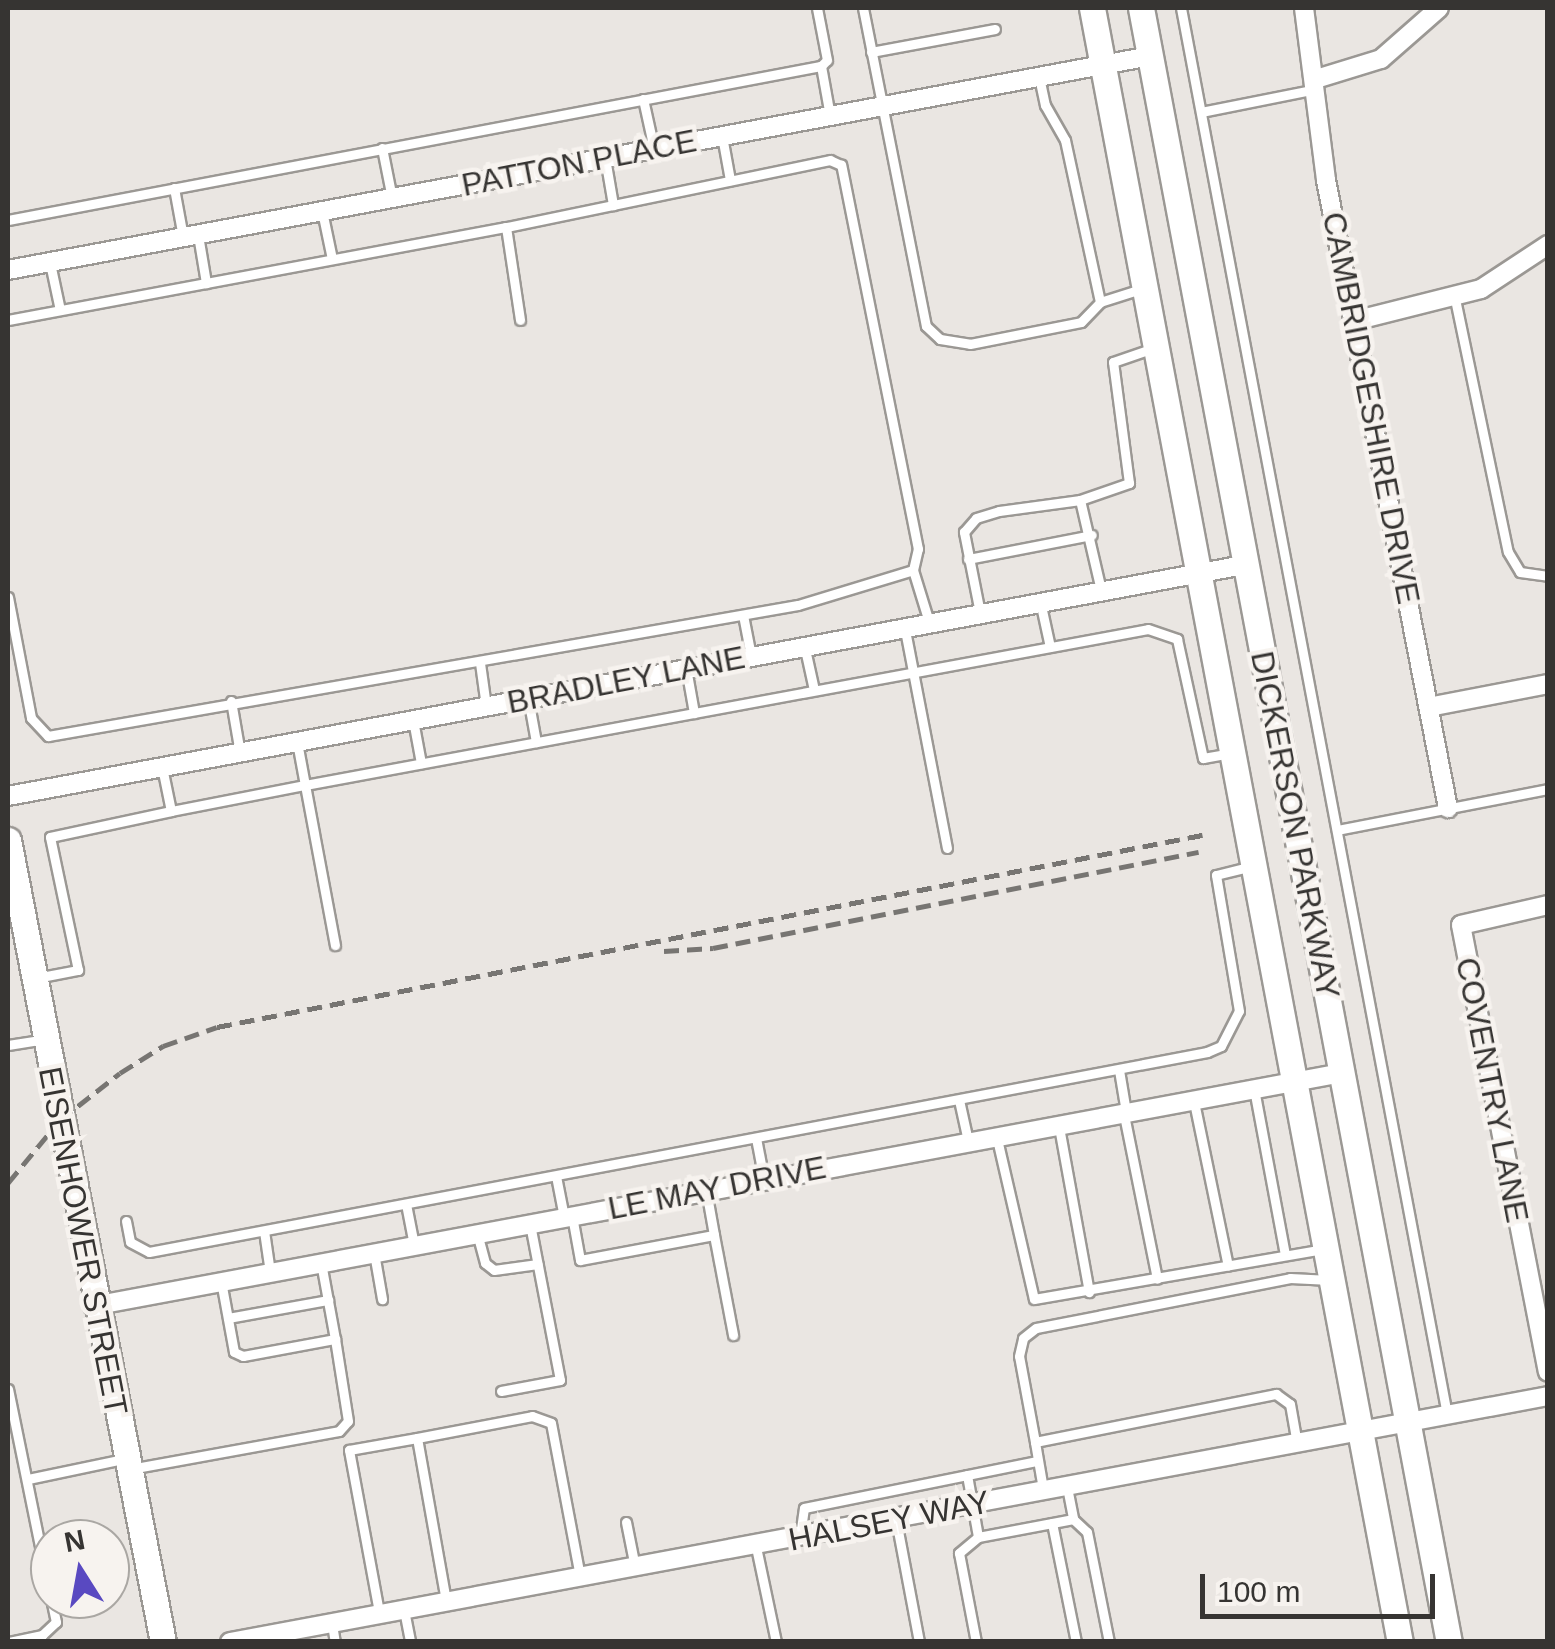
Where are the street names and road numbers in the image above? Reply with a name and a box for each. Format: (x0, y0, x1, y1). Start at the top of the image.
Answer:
street label: PATTON PLACE (458, 121, 700, 205)
street label: CAMBRIDGESHIRE DRIVE (1314, 209, 1428, 607)
street label: BRADLEY LANE (504, 638, 748, 722)
street label: DICKERSON PARKWAY (1242, 648, 1348, 1002)
street label: COVENTRY LANE (1447, 954, 1537, 1226)
street label: EISENHOWER STREET (30, 1064, 136, 1418)
street label: LE MAY DRIVE (605, 1148, 829, 1228)
street label: HALSEY WAY (785, 1483, 993, 1559)

